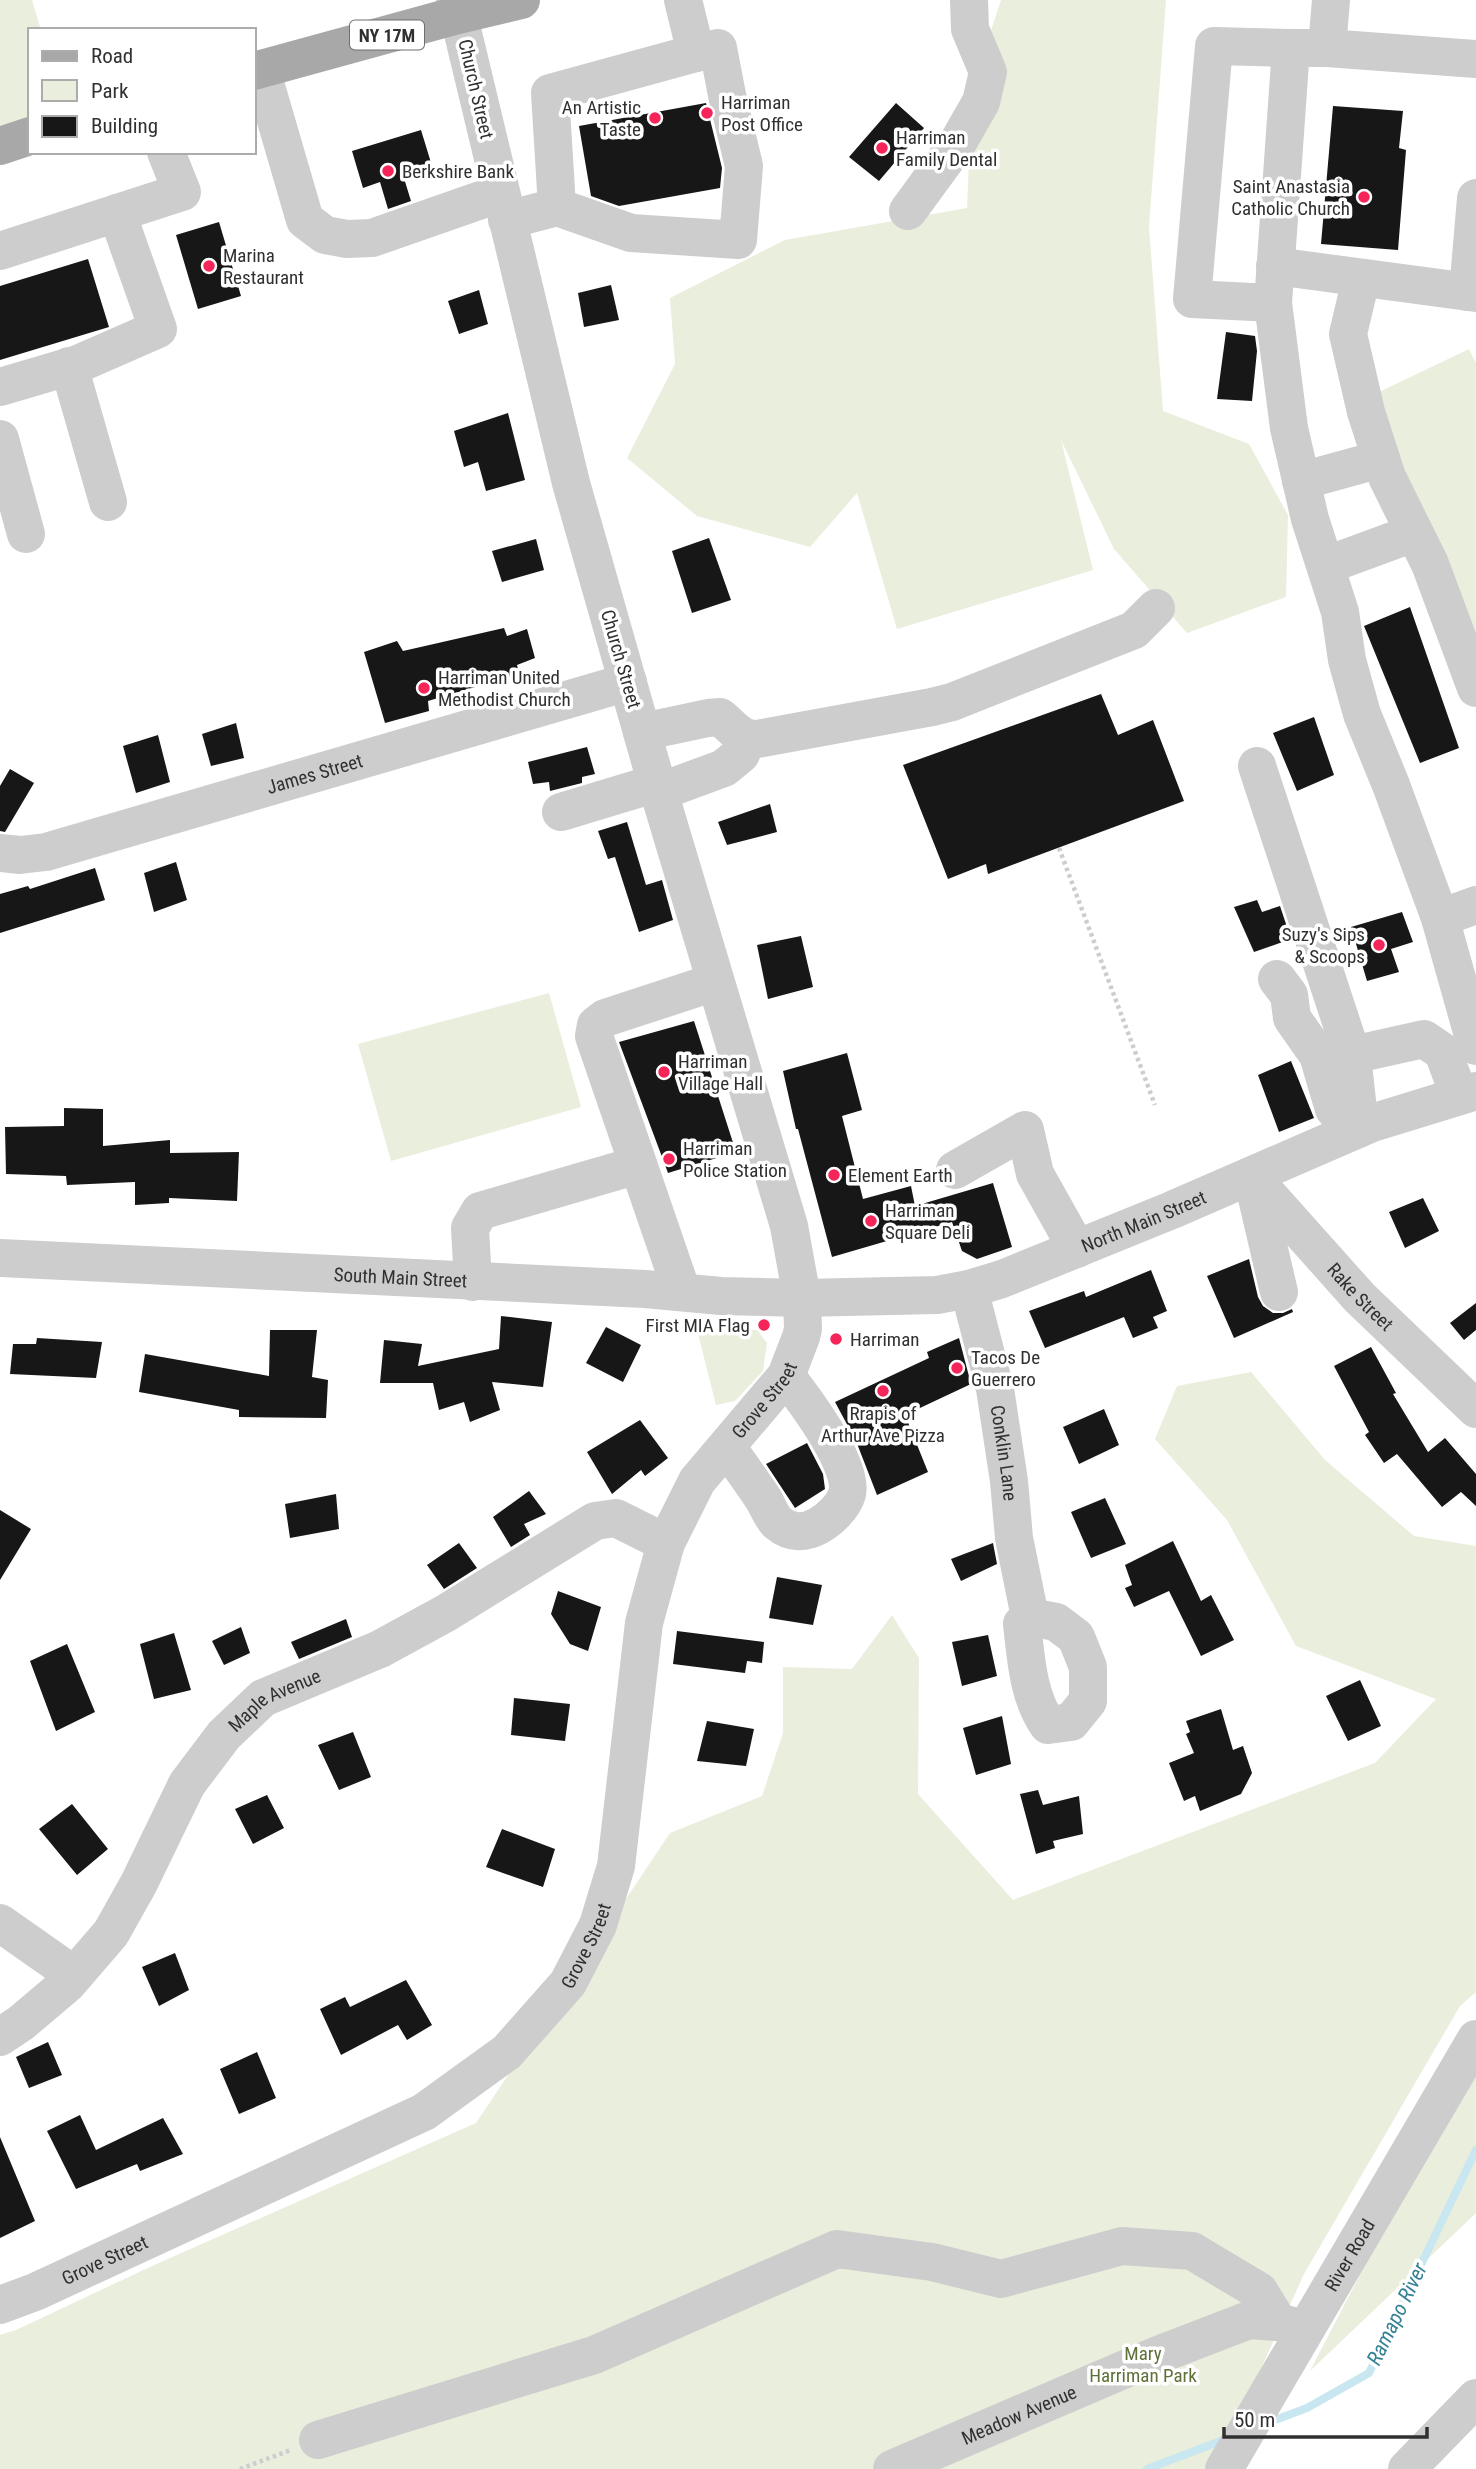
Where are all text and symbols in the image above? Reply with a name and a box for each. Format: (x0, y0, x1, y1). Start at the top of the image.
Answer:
road number: NY 17M (350, 20, 424, 50)
legend (28, 28, 256, 154)
street label: Church Street (453, 37, 499, 141)
text: Road (91, 44, 133, 68)
text: Park (91, 79, 129, 103)
place label: Harriman Post Office (721, 91, 803, 136)
place label: An Artistic Taste (562, 96, 641, 141)
marker: Harriman Post Office (699, 105, 715, 121)
marker: An Artistic Taste (647, 110, 663, 126)
text: Building (91, 114, 158, 138)
place label: Harriman Family Dental (896, 126, 997, 171)
marker: Harriman Family Dental (874, 140, 890, 156)
place label: Berkshire Bank (402, 160, 514, 183)
marker: Berkshire Bank (380, 163, 396, 179)
place label: Saint Anastasia Catholic Church (1231, 175, 1350, 220)
marker: Saint Anastasia Catholic Church (1356, 189, 1372, 205)
place label: Marina Restaurant (223, 244, 304, 289)
marker: Marina Restaurant (201, 258, 217, 274)
street label: Church Street (596, 607, 646, 711)
place label: Harriman United Methodist Church (438, 666, 571, 711)
marker: Harriman United Methodist Church (416, 680, 432, 696)
street label: James Street (264, 749, 365, 799)
place label: Suzy's Sips & Scoops (1282, 923, 1365, 968)
marker: Suzy's Sips & Scoops (1371, 937, 1387, 953)
place label: Harriman Village Hall (678, 1050, 763, 1095)
marker: Harriman Village Hall (656, 1064, 672, 1080)
place label: Harriman Police Station (683, 1137, 787, 1182)
marker: Harriman Police Station (661, 1151, 677, 1167)
place label: Element Earth (848, 1164, 953, 1187)
marker: Element Earth (826, 1167, 842, 1183)
street label: North Main Street (1078, 1185, 1209, 1257)
place label: Harriman Square Deli (885, 1199, 970, 1244)
marker: Harriman Square Deli (863, 1213, 879, 1229)
street label: Rake Street (1323, 1258, 1398, 1335)
street label: South Main Street (333, 1263, 468, 1292)
place label: First MIA Flag (646, 1314, 750, 1337)
marker: First MIA Flag (756, 1317, 772, 1333)
place label: Harriman (850, 1328, 919, 1351)
marker: Harriman (828, 1331, 844, 1347)
place label: Tacos De Guerrero (971, 1346, 1040, 1391)
street label: Grove Street (727, 1359, 802, 1443)
marker: Tacos De Guerrero (949, 1360, 965, 1376)
marker: Rrapis of Arthur Ave Pizza (875, 1383, 891, 1399)
place label: Rrapis of Arthur Ave Pizza (821, 1402, 945, 1447)
street label: Conklin Lane (986, 1403, 1022, 1502)
street label: Maple Avenue (223, 1664, 324, 1737)
street label: Grove Street (556, 1900, 615, 1992)
street label: River Road (1319, 2215, 1379, 2295)
street label: Grove Street (58, 2230, 151, 2290)
water label: Ramapo River (1362, 2258, 1432, 2369)
park label: Mary Harriman Park (1089, 2342, 1197, 2387)
street label: Meadow Avenue (958, 2380, 1080, 2449)
scale bar (1224, 2396, 1427, 2440)
text: 50 m (1234, 2408, 1275, 2432)

